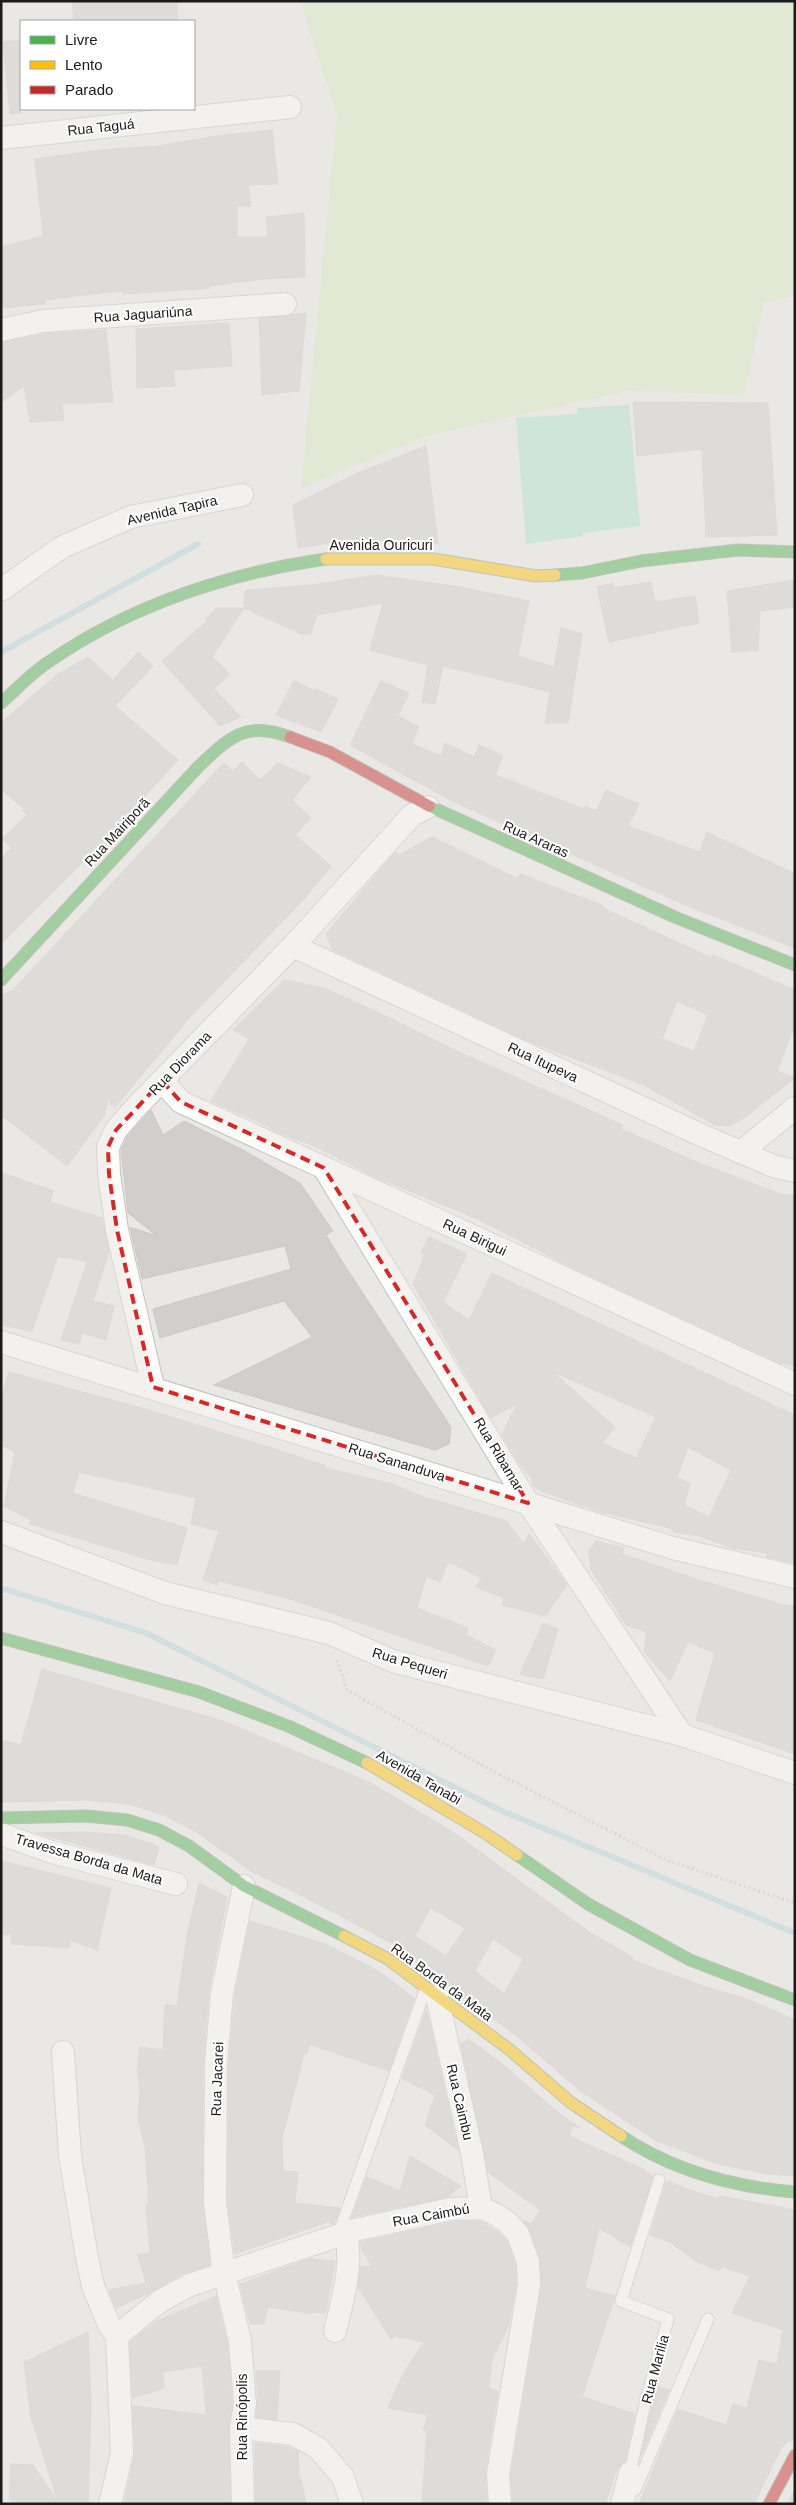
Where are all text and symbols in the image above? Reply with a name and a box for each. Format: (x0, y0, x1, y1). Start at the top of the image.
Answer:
legend (20, 20, 195, 110)
text: Livre (65, 31, 98, 48)
text: Lento (65, 56, 103, 73)
text: Parado (65, 81, 113, 98)
street label: Rua Taguá (67, 115, 136, 138)
street label: Rua Jaguariúna (93, 303, 193, 325)
street label: Avenida Tapira (125, 492, 219, 528)
street label: Avenida Ouricuri (329, 537, 433, 553)
street label: Rua Mairiporã (81, 794, 153, 870)
street label: Rua Araras (501, 817, 571, 861)
street label: Rua Diorama (146, 1028, 215, 1098)
street label: Rua Itupeva (505, 1039, 581, 1085)
street label: Rua Birigui (441, 1215, 509, 1259)
street label: Rua Ribamar (471, 1415, 527, 1494)
street label: Rua Sananduva (347, 1440, 448, 1484)
street label: Rua Pequeri (370, 1644, 450, 1682)
street label: Avenida Tanabi (374, 1746, 464, 1808)
street label: Travessa Borda da Mata (13, 1830, 165, 1888)
street label: Rua Borda da Mata (388, 1940, 496, 2024)
street label: Rua Jacarei (208, 2041, 226, 2117)
street label: Rua Caimbu (443, 2062, 477, 2142)
street label: Rua Caimbú (391, 2200, 471, 2230)
street label: Rua Marilia (638, 2333, 672, 2405)
street label: Rua Rinópolis (234, 2373, 250, 2461)

